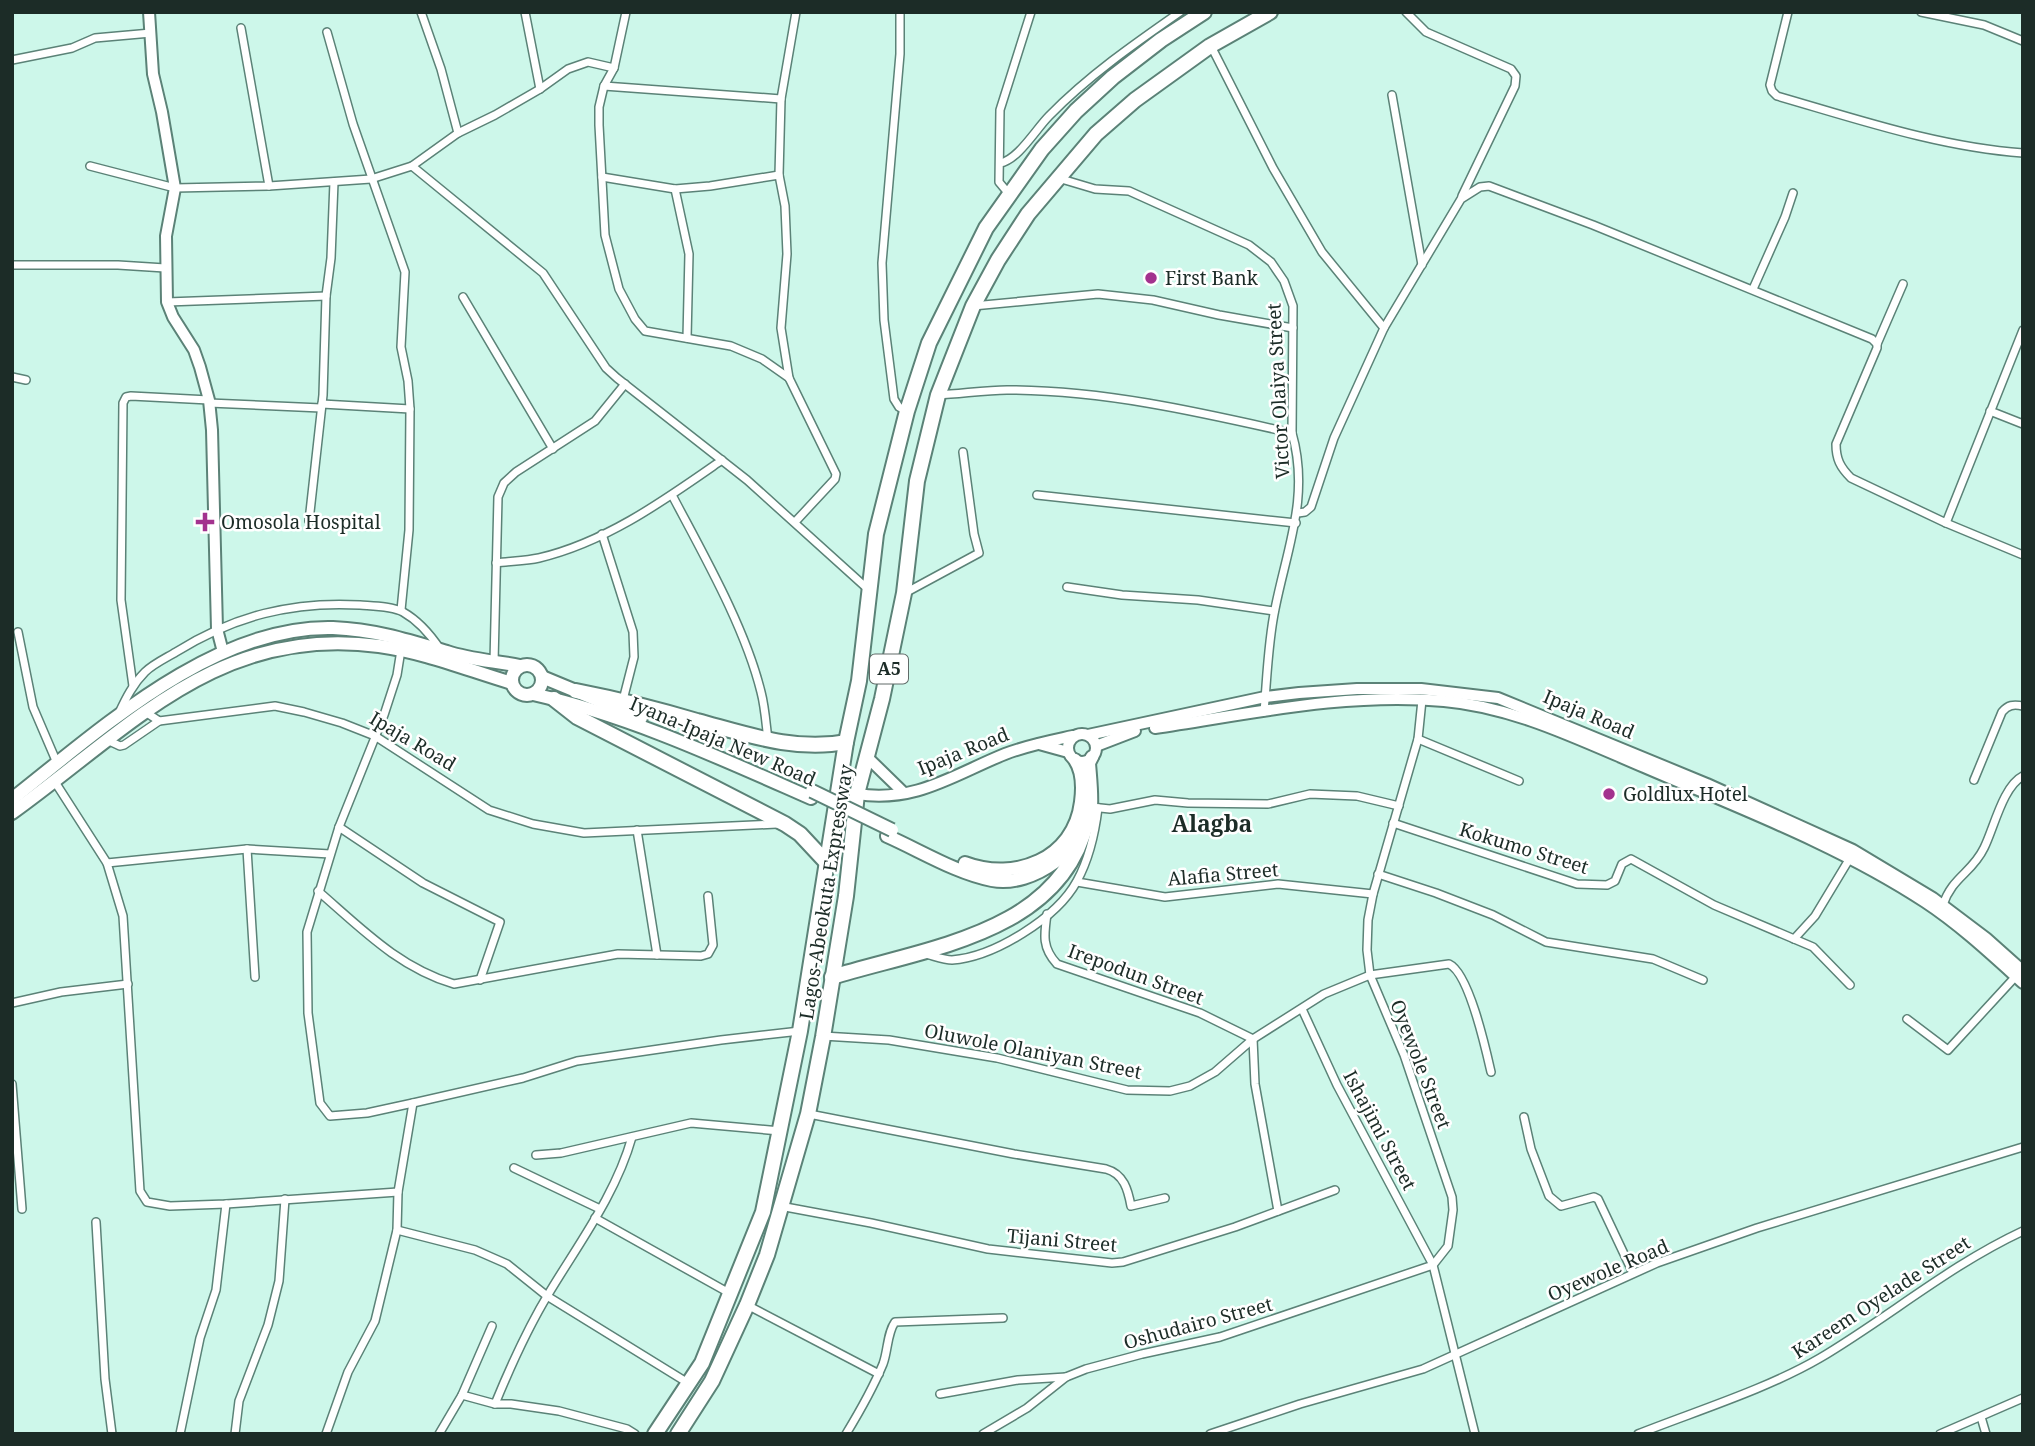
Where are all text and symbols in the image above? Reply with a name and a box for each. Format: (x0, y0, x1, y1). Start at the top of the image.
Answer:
place label: First Bank (1165, 265, 1259, 291)
marker: First Bank (1143, 270, 1159, 286)
street label: Victor Olaiya Street (1260, 302, 1296, 480)
place label: Omosola Hospital (221, 509, 381, 535)
marker: Omosola Hospital (195, 512, 215, 532)
road number: A5 (870, 654, 908, 684)
street label: Ipaja Road (1540, 683, 1639, 745)
street label: Iyana-Ipaja New Road (626, 690, 820, 792)
street label: Ipaja Road (365, 705, 461, 777)
street label: Ipaja Road (913, 721, 1013, 781)
street label: Lagos-Abeokuta Expressway (793, 762, 859, 1021)
place label: Goldlux Hotel (1623, 781, 1748, 807)
marker: Goldlux Hotel (1601, 786, 1617, 802)
district label: Alagba (1172, 807, 1253, 839)
street label: Kokumo Street (1456, 816, 1592, 880)
street label: Alafia Street (1166, 856, 1280, 892)
street label: Irepodun Street (1065, 937, 1208, 1011)
street label: Oyewole Street (1384, 996, 1458, 1133)
street label: Oluwole Olaniyan Street (922, 1017, 1144, 1085)
street label: Ishajimi Street (1338, 1066, 1423, 1195)
street label: Tijani Street (1006, 1222, 1118, 1258)
street label: Kareem Oyelade Street (1787, 1229, 1975, 1364)
street label: Oyewole Road (1543, 1233, 1673, 1307)
street label: Oshudairo Street (1121, 1291, 1276, 1355)

